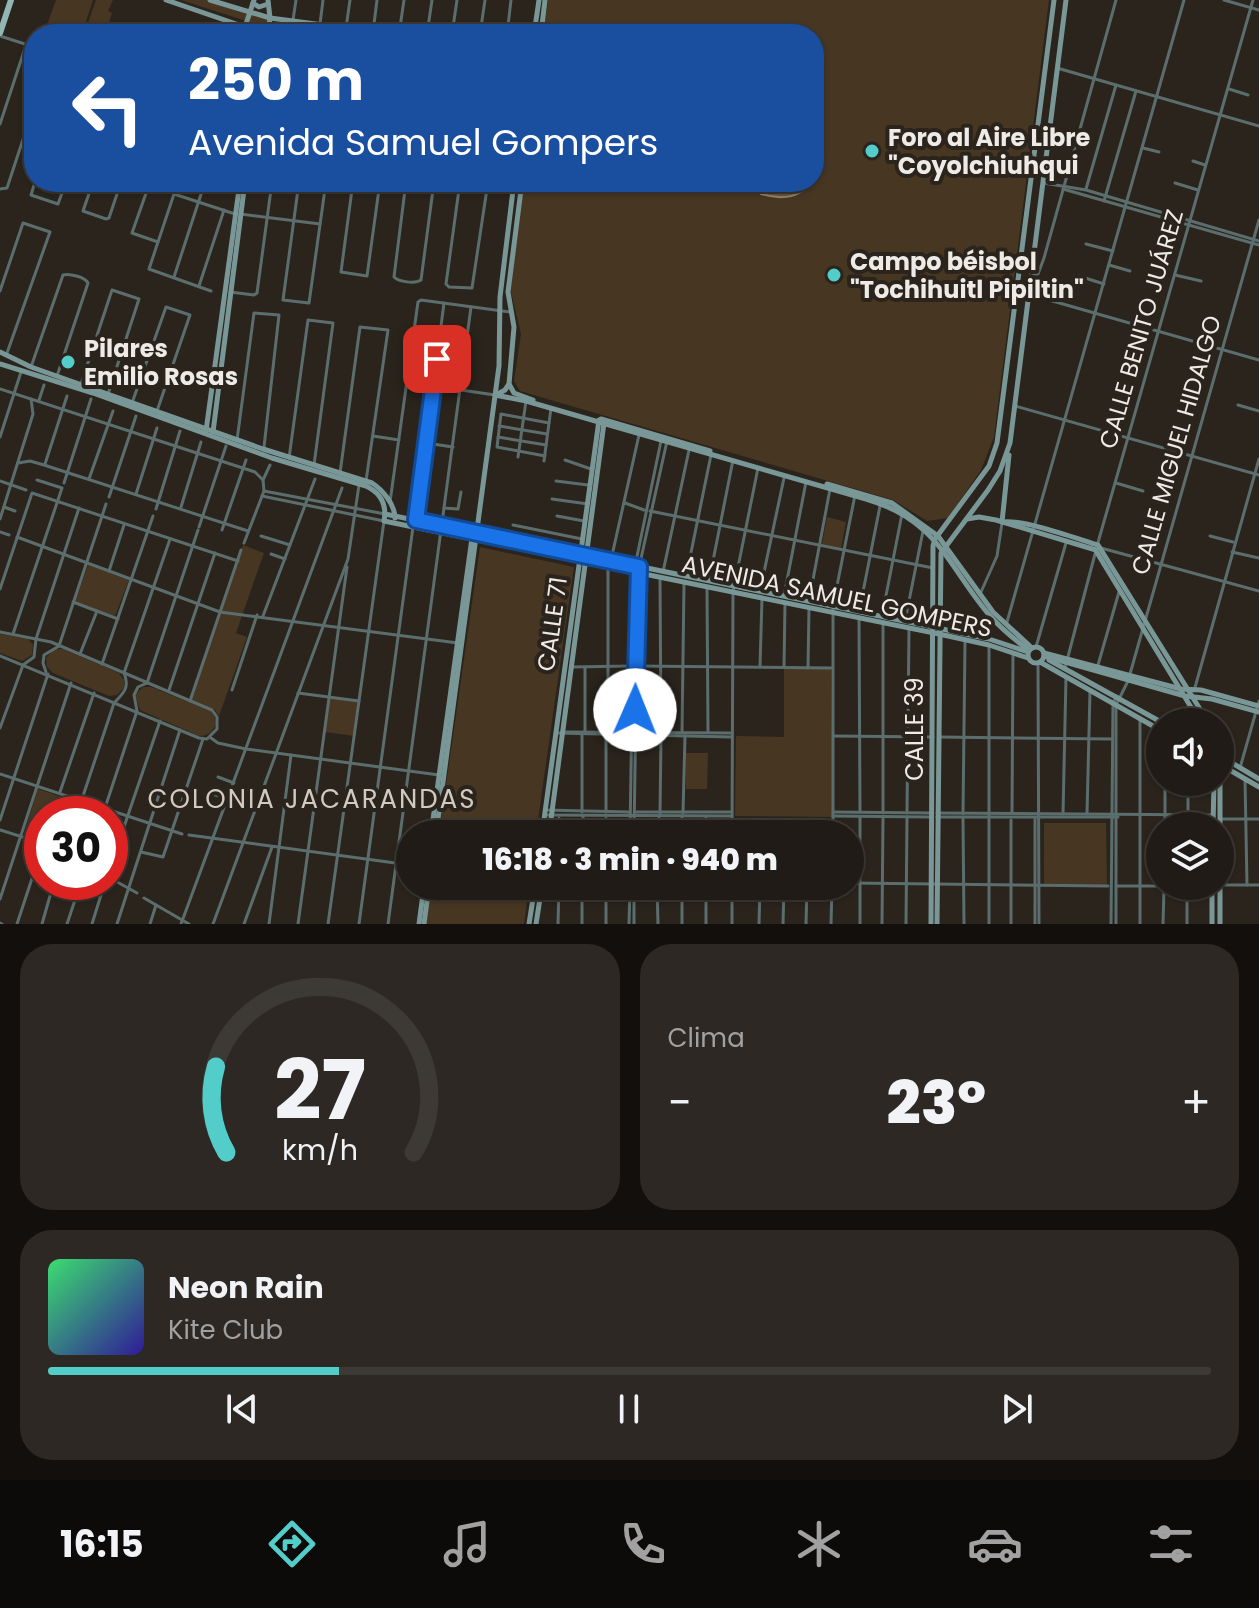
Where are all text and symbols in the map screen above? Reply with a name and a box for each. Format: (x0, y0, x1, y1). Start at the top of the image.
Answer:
text: 250 m (188, 41, 364, 120)
icon: left (56, 56, 160, 160)
text: Avenida Samuel Gompers (188, 117, 658, 168)
place label: Foro al Aire Libre "Coyolchiuhqui (888, 121, 1091, 182)
marker: Foro al Aire Libre "Coyolchiuhqui (863, 142, 881, 160)
street label: CALLE BENITO JUÁREZ (1091, 206, 1191, 452)
place label: Campo béisbol "Tochihuitl Pipiltin" (850, 245, 1084, 306)
marker: Campo béisbol "Tochihuitl Pipiltin" (825, 266, 843, 284)
street label: CALLE MIGUEL HIDALGO (1123, 312, 1229, 578)
pin (403, 325, 471, 393)
place label: Pilares Emilio Rosas (84, 332, 238, 393)
icon: arrive (415, 337, 459, 381)
marker: Pilares Emilio Rosas (59, 353, 77, 371)
street label: AVENIDA SAMUEL GOMPERS (679, 547, 995, 645)
street label: CALLE 71 (529, 575, 575, 673)
position arrow (593, 668, 677, 752)
street label: CALLE 39 (898, 677, 931, 781)
map controls (1146, 708, 1234, 900)
button: sound (1146, 708, 1234, 796)
district label: COLONIA JACARANDAS (148, 781, 477, 817)
speed limit sign: 30 (24, 796, 128, 900)
button: layers (1146, 812, 1234, 900)
text: 16:18 · 3 min · 940 m (482, 838, 778, 881)
text: Clima (668, 1020, 745, 1056)
text: 27 (274, 1032, 366, 1148)
text: 23° (887, 1061, 986, 1145)
text: − (668, 1072, 692, 1133)
text: + (1181, 1072, 1211, 1133)
text: km/h (282, 1130, 358, 1170)
text: Neon Rain (168, 1266, 324, 1309)
text: Kite Club (168, 1312, 283, 1348)
icon: previous (220, 1387, 264, 1431)
icon: pause (607, 1387, 651, 1431)
icon: next (995, 1387, 1039, 1431)
icon: directions (264, 1516, 320, 1572)
icon: music (439, 1516, 495, 1572)
icon: phone (615, 1516, 671, 1572)
icon: climate (791, 1516, 847, 1572)
icon: car (967, 1516, 1023, 1572)
icon: filters (1143, 1516, 1199, 1572)
text: 16:15 (60, 1519, 144, 1570)

